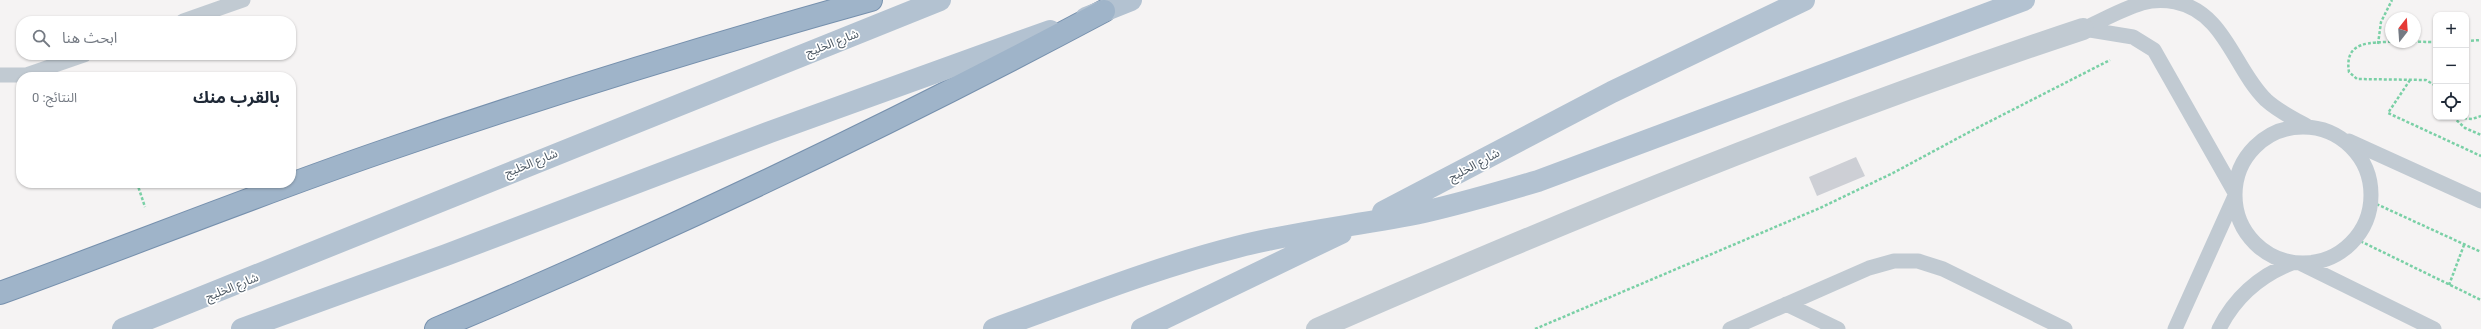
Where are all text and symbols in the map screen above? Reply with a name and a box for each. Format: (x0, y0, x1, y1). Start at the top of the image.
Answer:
north arrow (2385, 12, 2421, 48)
map controls (2433, 12, 2469, 120)
button: + (2433, 12, 2469, 48)
search box (16, 16, 296, 60)
street label: شارع الخليج (803, 26, 861, 61)
icon: search (30, 27, 52, 49)
text: ابحث هنا (62, 29, 117, 47)
button: − (2433, 48, 2469, 84)
button: locate (2433, 84, 2469, 120)
text: بالقرب منك (193, 87, 280, 107)
text: النتائج: 0 (32, 90, 77, 105)
street label: شارع الخليج (502, 146, 560, 182)
street label: شارع الخليج (1446, 146, 1503, 186)
street label: شارع الخليج (203, 270, 261, 306)

